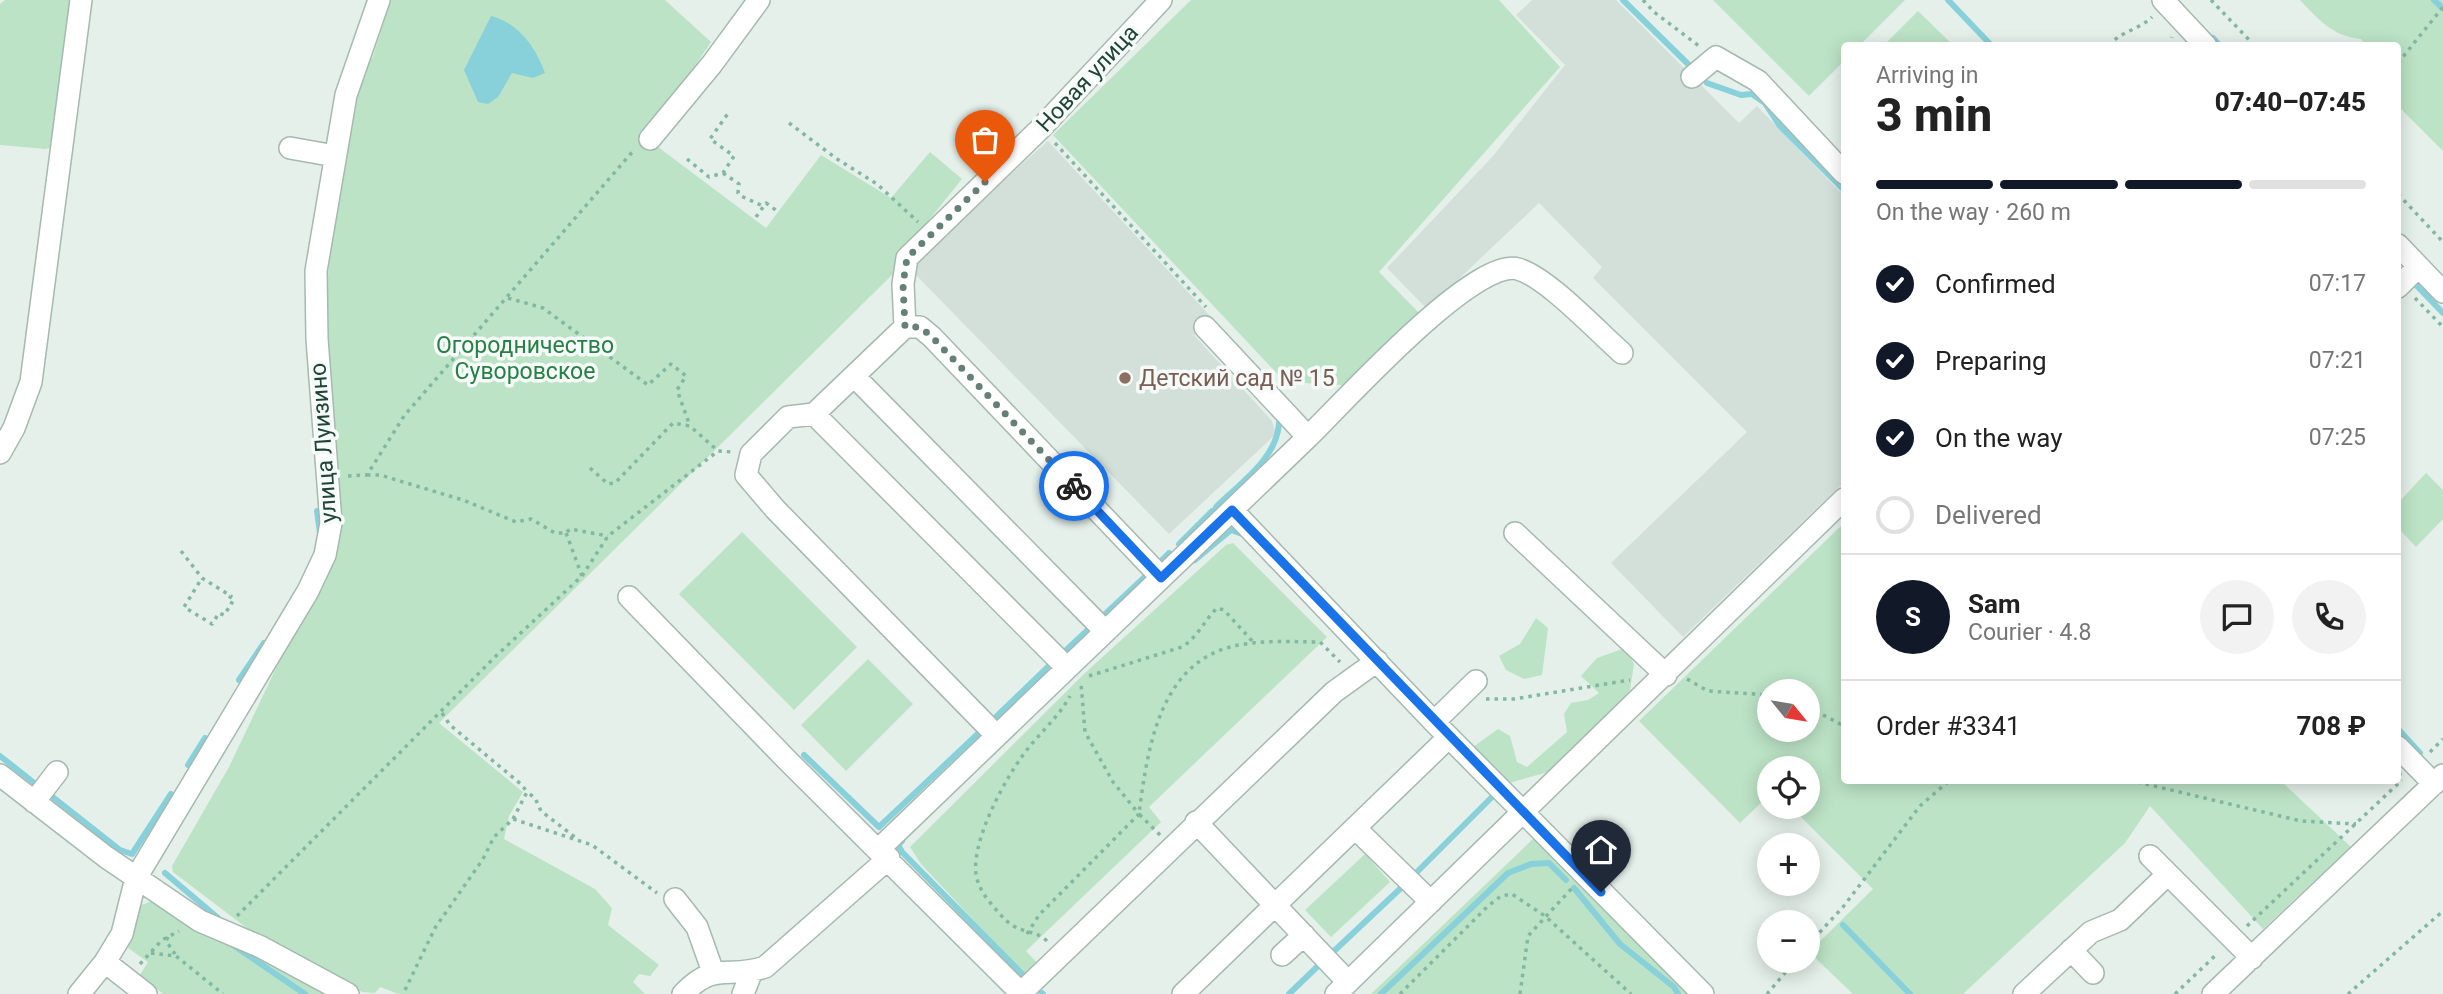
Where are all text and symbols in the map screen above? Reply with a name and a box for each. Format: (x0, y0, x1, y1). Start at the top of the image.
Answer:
street label: Новая улица (1031, 19, 1144, 138)
text: Arriving in (1876, 62, 1979, 89)
text: 07:40–07:45 (2215, 87, 2366, 117)
text: 3 min (1876, 88, 1992, 142)
pin (955, 110, 1015, 182)
icon: bag (966, 121, 1004, 159)
text: On the way · 260 m (1876, 199, 2071, 226)
icon: check (1876, 265, 1914, 303)
text: Confirmed (1935, 269, 2056, 299)
text: 07:17 (2309, 270, 2366, 297)
park label: Огородничество Суворовское (436, 332, 614, 385)
icon: check (1876, 342, 1914, 380)
text: Preparing (1935, 346, 2047, 376)
text: 07:21 (2309, 347, 2366, 374)
street label: улица Луизино (304, 362, 343, 524)
place label: Детский сад № 15 (1139, 365, 1335, 392)
marker: Детский сад № 15 (1117, 370, 1133, 386)
icon: check (1876, 419, 1914, 457)
text: On the way (1935, 423, 2063, 453)
text: 07:25 (2309, 424, 2366, 451)
courier (1039, 451, 1109, 521)
icon: bike (1055, 467, 1093, 505)
text: Delivered (1935, 500, 2042, 530)
button: chat (2200, 580, 2274, 654)
button: phone (2292, 580, 2366, 654)
text: Sam (1968, 589, 2020, 619)
text: S (1905, 602, 1921, 632)
text: Courier · 4.8 (1968, 619, 2091, 646)
north arrow (1757, 679, 1820, 742)
map controls (1757, 679, 1820, 973)
text: Order #3341 (1876, 711, 2021, 741)
text: 708 ₽ (2296, 711, 2366, 741)
button: locate (1757, 756, 1820, 819)
pin (1571, 820, 1631, 892)
icon: home (1582, 831, 1620, 869)
button: + (1757, 833, 1820, 896)
button: − (1757, 910, 1820, 973)

